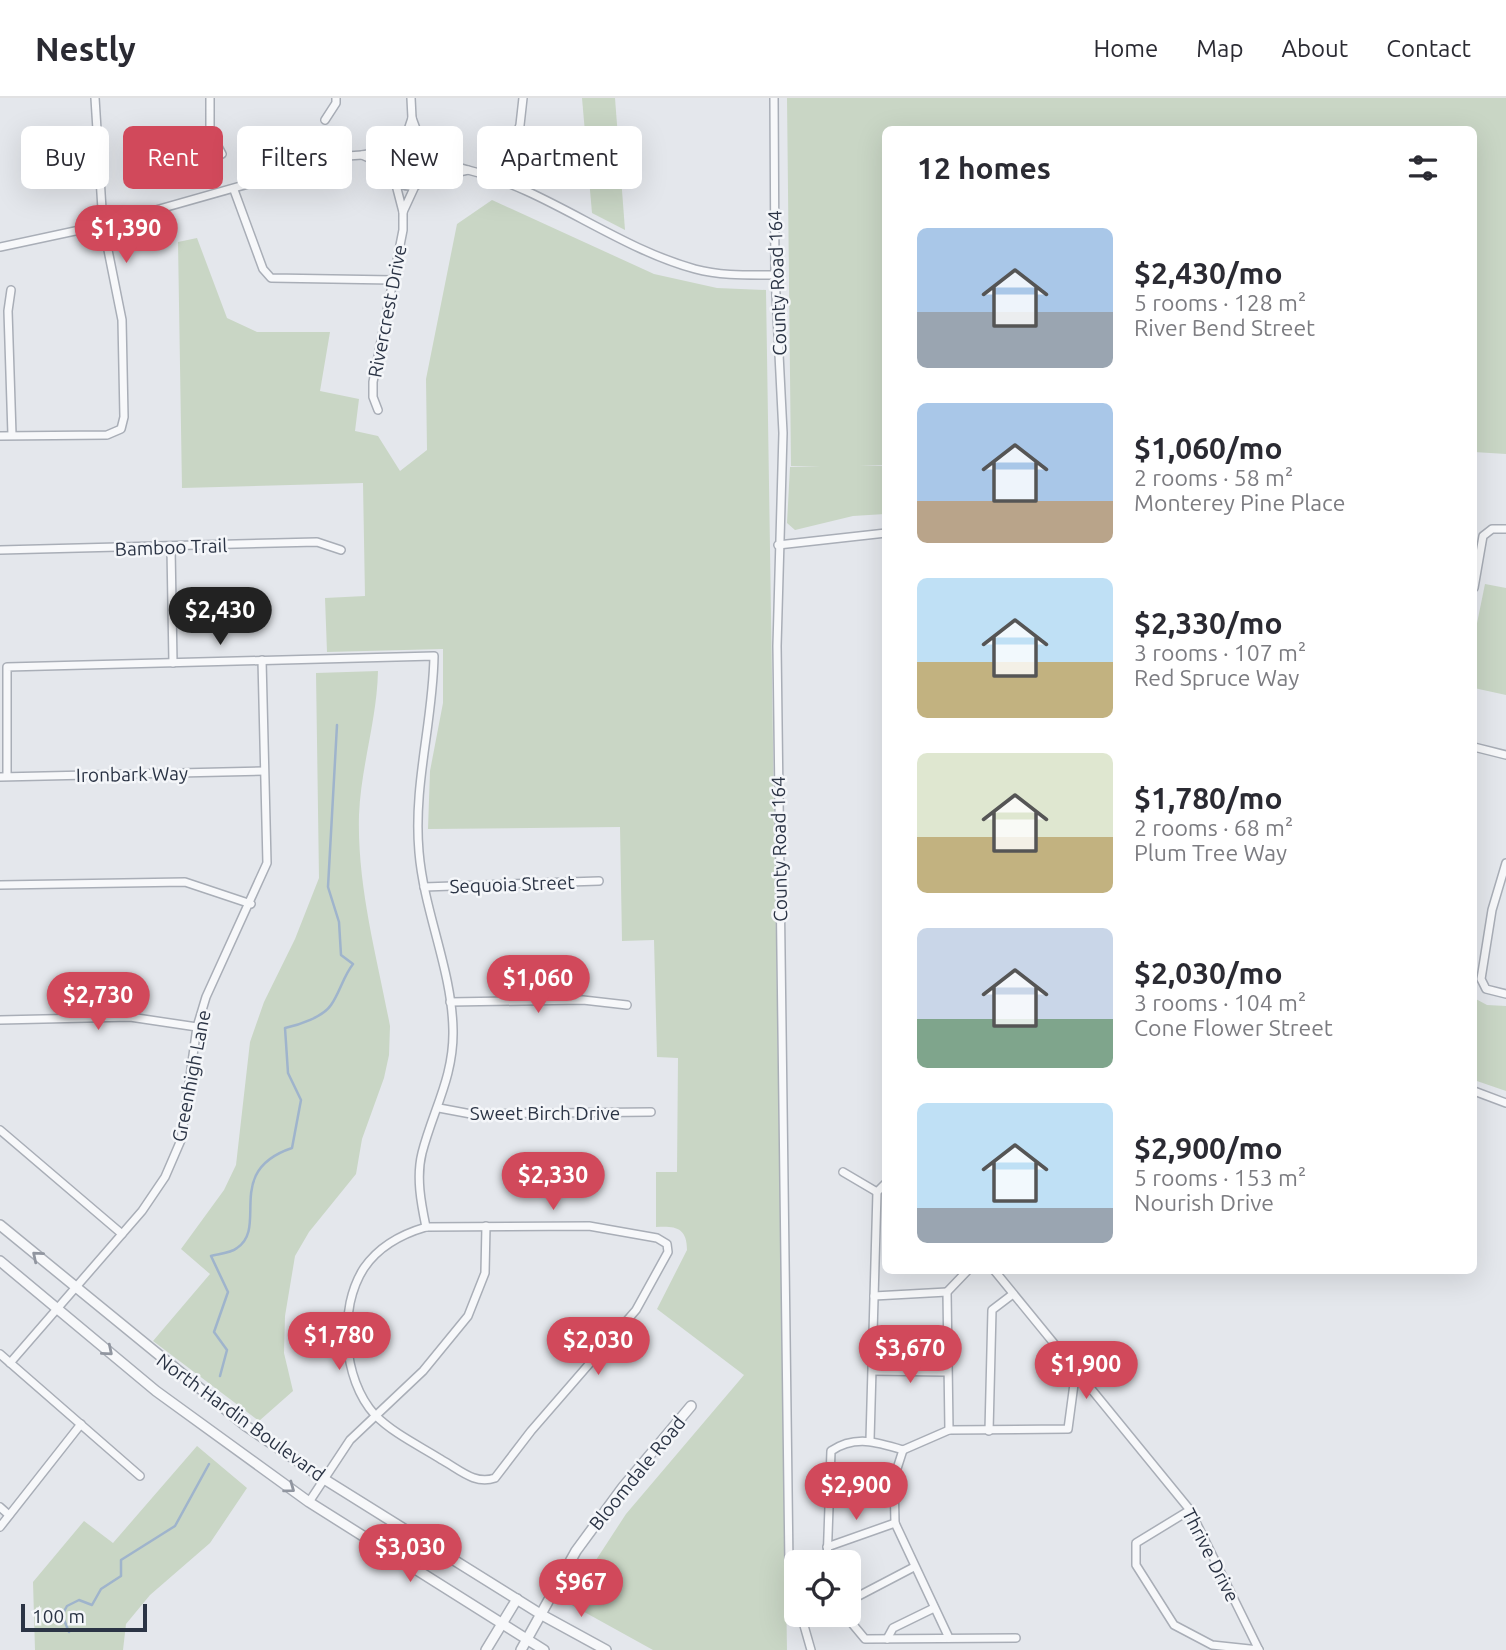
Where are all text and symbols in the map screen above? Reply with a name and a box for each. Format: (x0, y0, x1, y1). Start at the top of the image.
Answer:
text: Nestly (35, 30, 136, 67)
text: Home (1093, 35, 1158, 62)
text: Map (1196, 35, 1243, 62)
text: About (1281, 35, 1348, 62)
text: Contact (1386, 35, 1471, 62)
chip: Buy (21, 126, 109, 189)
chip: Rent (123, 126, 223, 189)
chip: Filters (237, 126, 352, 189)
chip: New (366, 126, 463, 189)
chip: Apartment (477, 126, 642, 189)
icon: filters (1404, 149, 1442, 187)
text: 12 homes (917, 151, 1051, 185)
pin: $1,390 (69, 206, 183, 265)
street label: County Road 164 (763, 210, 791, 356)
text: $1,390 (91, 215, 161, 240)
street label: Rivercrest Drive (363, 243, 411, 379)
icon: home (973, 256, 1057, 340)
text: $2,430/mo (1134, 256, 1283, 290)
text: 5 rooms · 128 m² (1134, 290, 1306, 315)
text: River Bend Street (1134, 315, 1315, 340)
icon: home (973, 431, 1057, 515)
text: $1,060/mo (1134, 431, 1283, 465)
text: 2 rooms · 58 m² (1134, 465, 1293, 490)
text: Monterey Pine Place (1134, 490, 1345, 515)
street label: Bamboo Trail (114, 534, 228, 560)
pin: $2,430 (163, 588, 277, 647)
text: $2,430 (185, 597, 255, 622)
icon: home (973, 606, 1057, 690)
text: $2,330/mo (1134, 606, 1283, 640)
text: 3 rooms · 107 m² (1134, 640, 1306, 665)
text: Red Spruce Way (1134, 665, 1299, 690)
street label: Ironbark Way (76, 762, 188, 786)
street label: County Road 164 (767, 776, 791, 922)
icon: home (973, 781, 1057, 865)
text: $1,780/mo (1134, 781, 1283, 815)
text: 2 rooms · 68 m² (1134, 815, 1293, 840)
text: Plum Tree Way (1134, 840, 1287, 865)
street label: Sequoia Street (449, 871, 576, 897)
pin: $1,060 (481, 956, 595, 1015)
icon: home (973, 956, 1057, 1040)
text: $2,030/mo (1134, 956, 1283, 990)
text: $1,060 (503, 965, 573, 990)
pin: $2,730 (41, 972, 155, 1032)
text: $2,730 (63, 982, 133, 1007)
text: 3 rooms · 104 m² (1134, 990, 1306, 1015)
street label: Greenhigh Lane (167, 1008, 215, 1144)
text: Cone Flower Street (1134, 1015, 1333, 1040)
street label: Sweet Birch Drive (470, 1102, 620, 1124)
icon: home (973, 1131, 1057, 1215)
text: $2,900/mo (1134, 1131, 1283, 1165)
pin: $2,330 (496, 1152, 610, 1212)
text: $2,330 (518, 1162, 588, 1187)
text: 5 rooms · 153 m² (1134, 1165, 1306, 1190)
text: Nourish Drive (1134, 1190, 1274, 1215)
one-way arrow (32, 1252, 44, 1265)
pin: $1,780 (282, 1312, 396, 1372)
pin: $2,030 (541, 1318, 655, 1377)
text: $1,780 (304, 1322, 374, 1347)
pin: $3,670 (853, 1326, 967, 1385)
text: $2,030 (563, 1327, 633, 1352)
text: $3,670 (875, 1335, 945, 1360)
pin: $1,900 (1029, 1342, 1143, 1401)
one-way arrow (100, 1343, 113, 1355)
street label: North Hardin Boulevard (153, 1349, 329, 1485)
text: $1,900 (1051, 1351, 1121, 1376)
street label: Bloomdale Road (584, 1412, 690, 1534)
pin: $2,900 (799, 1462, 913, 1522)
text: $2,900 (821, 1472, 891, 1497)
one-way arrow (282, 1480, 294, 1493)
street label: Thrive Drive (1178, 1504, 1244, 1606)
pin: $3,030 (353, 1524, 467, 1584)
text: $3,030 (375, 1534, 445, 1559)
map controls (784, 1550, 861, 1627)
button: locate (784, 1550, 861, 1627)
pin: $967 (540, 1560, 622, 1619)
text: $967 (555, 1569, 607, 1594)
scale bar (21, 1601, 147, 1633)
text: 100 m (32, 1605, 85, 1627)

